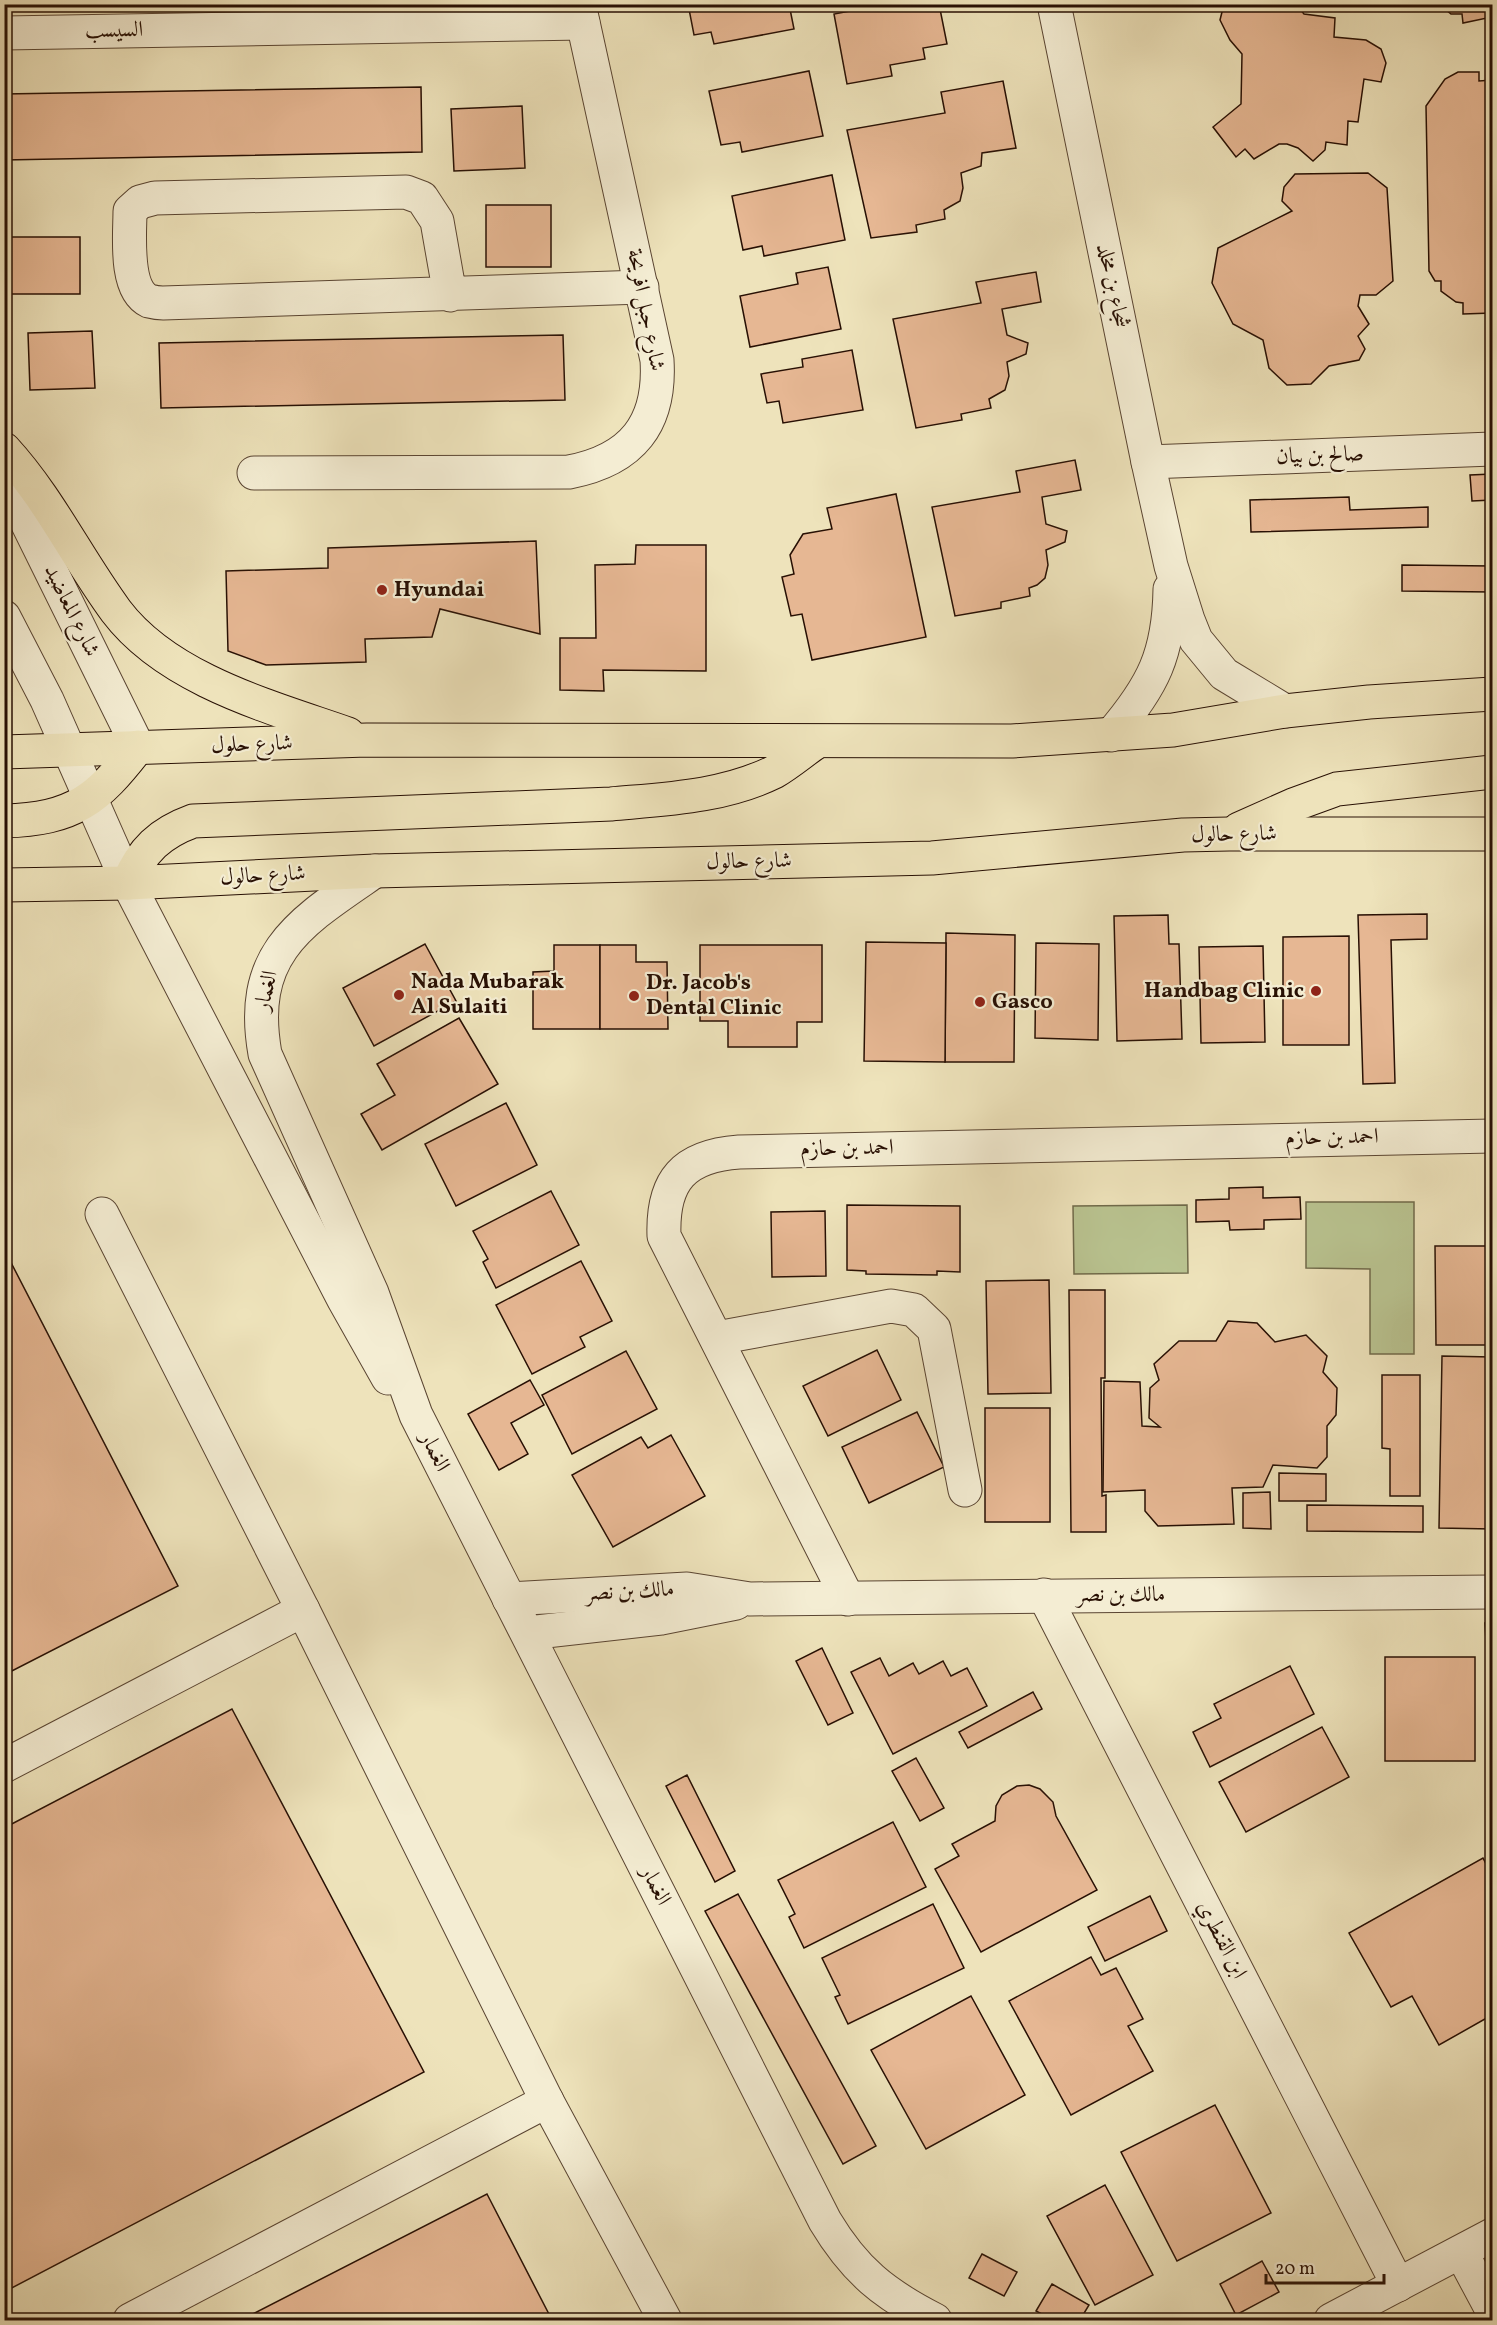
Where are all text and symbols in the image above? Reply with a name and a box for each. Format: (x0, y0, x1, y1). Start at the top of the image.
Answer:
street label: السيسب (85, 15, 143, 47)
street label: شجاع بن مخلد (1087, 241, 1136, 331)
street label: شارع جبل افريحة (617, 246, 672, 374)
street label: صالح بن بيان (1276, 439, 1364, 475)
street label: شارع المعاضيد (34, 560, 107, 663)
place label: Hyundai (394, 575, 484, 606)
marker: Hyundai (375, 583, 389, 597)
street label: شارع حلول (211, 728, 293, 763)
street label: شارع حالول (1191, 819, 1277, 852)
street label: شارع حالول (706, 846, 792, 879)
street label: شارع حالول (219, 858, 307, 895)
place label: Nada Mubarak Al Sulaiti (411, 967, 564, 1023)
street label: الغمار (247, 968, 287, 1016)
place label: Dr. Jacob's Dental Clinic (646, 968, 781, 1024)
place label: Handbag Clinic (1144, 976, 1304, 1007)
marker: Handbag Clinic (1309, 984, 1323, 998)
place label: Gasco (992, 987, 1053, 1018)
marker: Nada Mubarak Al Sulaiti (392, 988, 406, 1002)
marker: Dr. Jacob's Dental Clinic (627, 989, 641, 1003)
marker: Gasco (973, 995, 987, 1009)
street label: احمد بن حازم (1285, 1122, 1379, 1156)
street label: احمد بن حازم (800, 1133, 894, 1167)
street label: الغمار (410, 1425, 457, 1477)
street label: مالك بن نصر (583, 1574, 675, 1610)
street label: مالك بن نصر (1075, 1580, 1165, 1611)
street label: الغمار (631, 1859, 678, 1911)
street label: ابن القنطري (1188, 1895, 1254, 1985)
scale bar (1266, 2247, 1384, 2285)
text: 20 m (1275, 2257, 1315, 2282)

